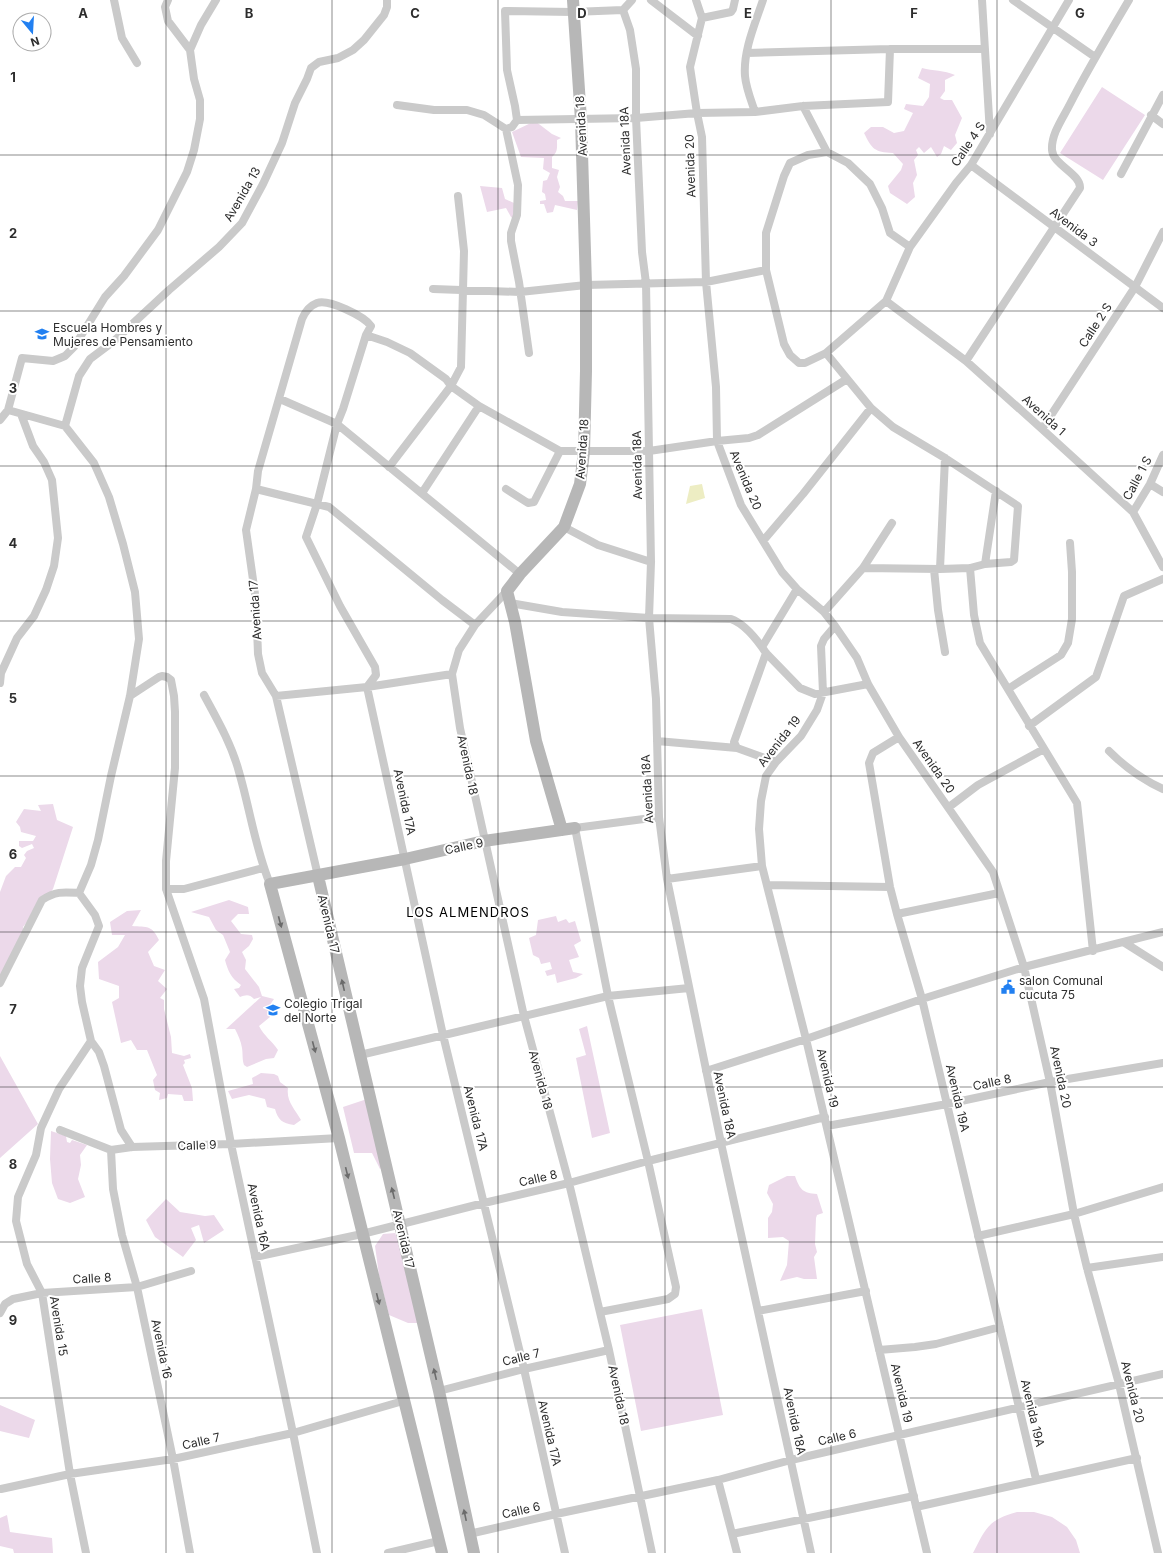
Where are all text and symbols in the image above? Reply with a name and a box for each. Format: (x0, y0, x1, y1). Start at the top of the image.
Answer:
text: A (78, 5, 88, 21)
text: B (245, 5, 254, 21)
text: C (410, 5, 420, 21)
text: D (577, 5, 587, 21)
text: E (744, 5, 752, 21)
text: F (910, 5, 918, 21)
text: G (1075, 5, 1085, 21)
north arrow (12, 12, 52, 52)
text: N (29, 34, 41, 49)
text: 1 (10, 69, 16, 85)
street label: Avenida 18 (572, 95, 590, 157)
street label: Avenida 18A (616, 106, 634, 176)
street label: Calle 4 S (948, 119, 989, 169)
street label: Avenida 20 (681, 134, 699, 198)
street label: Avenida 13 (220, 164, 264, 224)
street label: Avenida 3 (1047, 204, 1101, 250)
text: 2 (9, 225, 17, 241)
street label: Calle 2 S (1075, 300, 1115, 350)
place label: Escuela Hombres y Mujeres de Pensamiento (53, 320, 193, 349)
school or university icon: Escuela Hombres y Mujeres de Pensamiento (34, 326, 50, 342)
text: 3 (9, 380, 17, 396)
street label: Avenida 1 (1019, 392, 1069, 438)
street label: Avenida 18 (572, 418, 592, 480)
street label: Avenida 18A (629, 430, 645, 500)
street label: Avenida 20 (727, 448, 765, 512)
street label: Calle 1 S (1119, 453, 1155, 503)
text: 4 (9, 535, 18, 551)
street label: Avenida 17 (245, 579, 265, 641)
text: 5 (9, 690, 17, 706)
street label: Avenida 19 (754, 712, 804, 770)
street label: Avenida 18 (454, 734, 482, 796)
street label: Avenida 20 (910, 736, 958, 796)
street label: Avenida 18A (638, 754, 656, 824)
street label: Avenida 17A (391, 768, 419, 836)
street label: Calle 9 (443, 835, 485, 857)
text: 6 (9, 846, 17, 862)
street label: Avenida 17 (315, 893, 343, 955)
district label: LOS ALMENDROS (406, 904, 530, 920)
one-way arrow (278, 916, 284, 928)
place label: salon Comunal cucuta 75 (1019, 973, 1103, 1002)
one-way arrow (340, 979, 346, 991)
public building icon: salon Comunal cucuta 75 (1000, 979, 1016, 995)
place label: Colegio Trigal del Norte (284, 996, 362, 1025)
text: 7 (9, 1001, 17, 1017)
school or university icon: Colegio Trigal del Norte (265, 1002, 281, 1018)
one-way arrow (311, 1042, 317, 1054)
street label: Avenida 20 (1047, 1044, 1075, 1110)
street label: Avenida 19 (814, 1047, 842, 1109)
street label: Avenida 18 (526, 1049, 556, 1111)
street label: Avenida 19A (943, 1063, 973, 1133)
street label: Avenida 18A (710, 1070, 740, 1140)
street label: Calle 8 (971, 1071, 1013, 1093)
street label: Avenida 17A (461, 1084, 491, 1152)
street label: Calle 9 (177, 1137, 217, 1153)
text: 8 (9, 1156, 17, 1172)
street label: Calle 8 (517, 1166, 559, 1190)
one-way arrow (345, 1167, 351, 1179)
street label: Avenida 16A (244, 1182, 274, 1252)
one-way arrow (390, 1187, 396, 1199)
street label: Avenida 17 (390, 1208, 418, 1270)
street label: Calle 8 (72, 1269, 112, 1287)
one-way arrow (376, 1293, 382, 1305)
street label: Avenida 15 (47, 1295, 71, 1357)
text: 9 (9, 1312, 17, 1328)
street label: Avenida 16 (148, 1318, 176, 1380)
street label: Calle 7 (501, 1345, 542, 1369)
street label: Avenida 20 (1118, 1359, 1148, 1425)
street label: Avenida 19 (888, 1362, 916, 1424)
street label: Avenida 18 (605, 1364, 633, 1426)
one-way arrow (432, 1368, 438, 1380)
street label: Avenida 19A (1018, 1378, 1048, 1448)
street label: Avenida 18A (780, 1386, 810, 1456)
street label: Avenida 17A (535, 1399, 565, 1467)
street label: Calle 6 (816, 1425, 858, 1449)
street label: Calle 7 (181, 1429, 222, 1453)
street label: Calle 6 (500, 1498, 542, 1522)
one-way arrow (462, 1509, 468, 1521)

